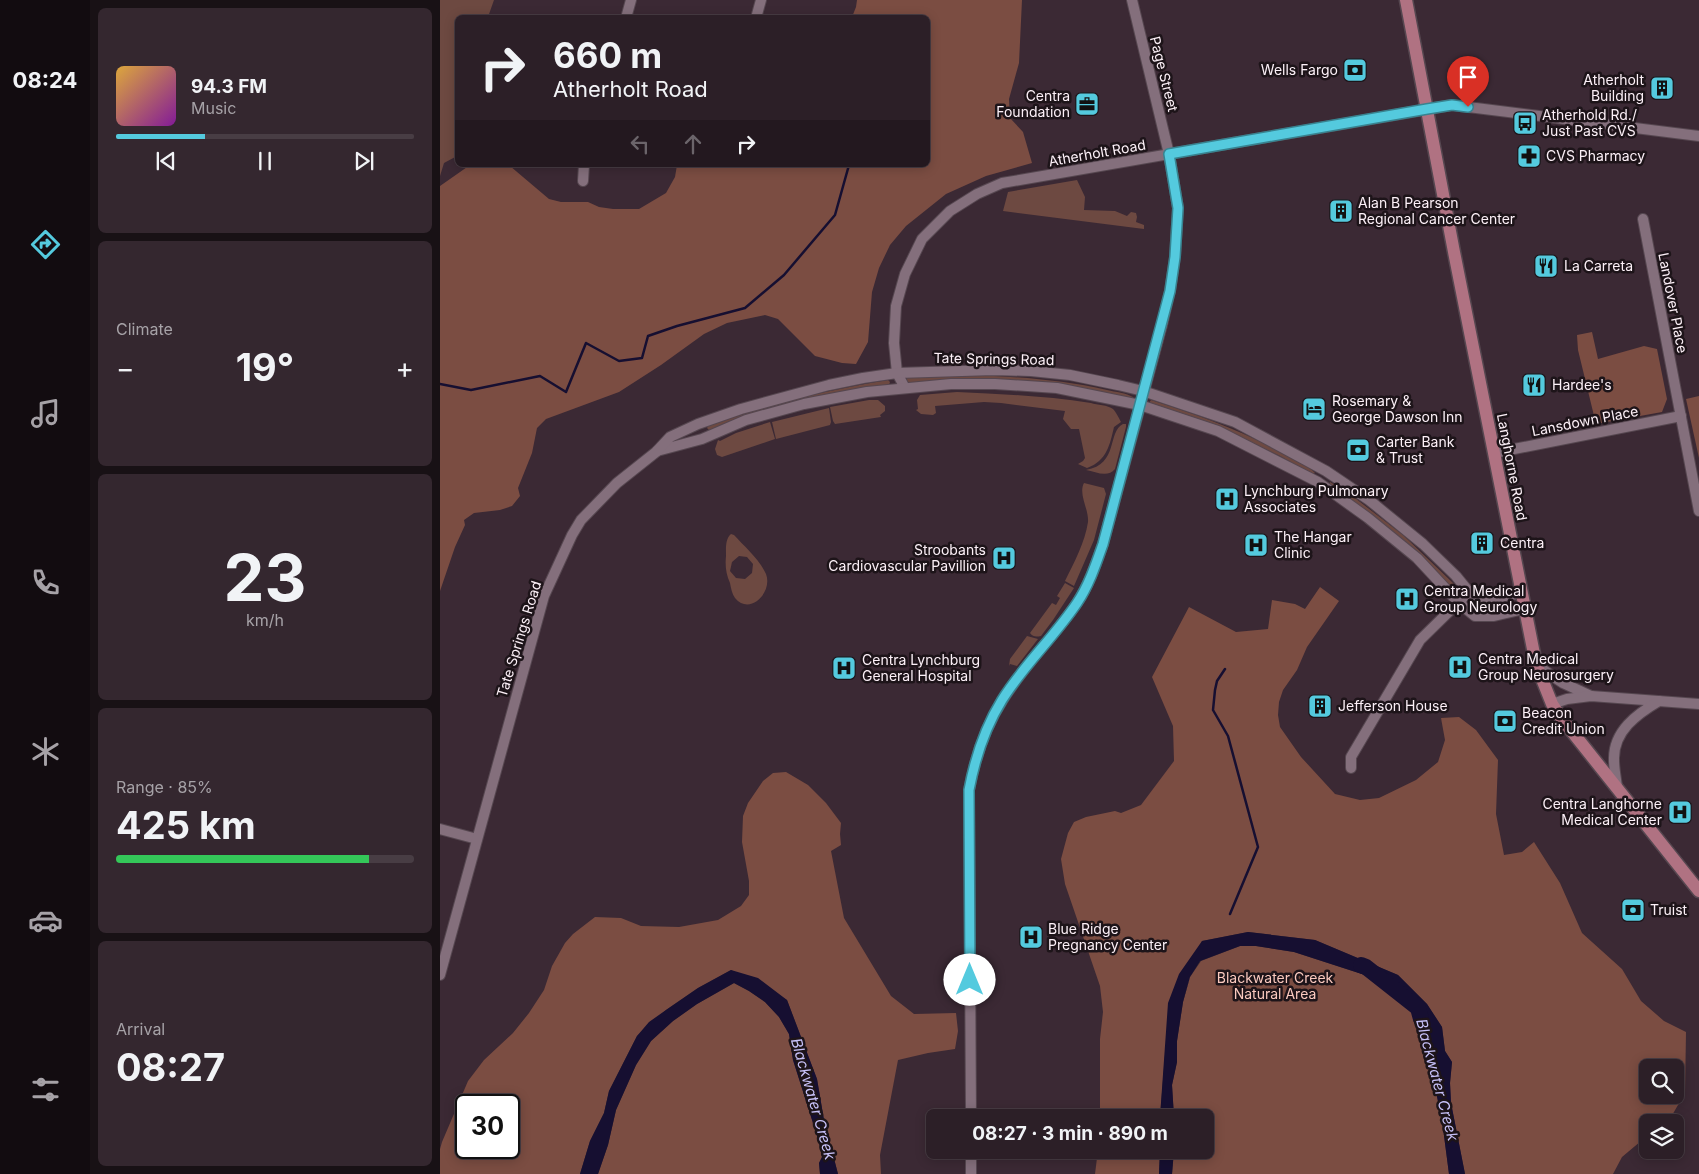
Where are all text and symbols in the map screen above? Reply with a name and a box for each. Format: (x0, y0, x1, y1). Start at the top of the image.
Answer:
text: 660 m (553, 34, 662, 76)
street label: Page Street (1147, 34, 1182, 114)
icon: right (470, 35, 535, 100)
pin (1447, 56, 1489, 107)
bank icon: Wells Fargo (1342, 57, 1368, 83)
place label: Wells Fargo (1261, 61, 1338, 78)
icon: arrive (1454, 63, 1482, 91)
text: 08:24 (13, 67, 77, 93)
place label: Atherholt Building (1583, 71, 1644, 104)
text: 94.3 FM (191, 75, 267, 98)
building icon: Atherholt Building (1649, 75, 1675, 101)
text: Atherholt Road (553, 76, 708, 102)
place label: Centra Foundation (996, 87, 1070, 120)
office icon: Centra Foundation (1074, 91, 1100, 117)
text: Music (191, 98, 236, 118)
place label: Atherhold Rd./ Just Past CVS (1542, 106, 1637, 139)
bus stop icon: Atherhold Rd./ Just Past CVS (1512, 110, 1538, 136)
icon: left (626, 130, 654, 158)
icon: ahead (679, 130, 707, 158)
icon: right (732, 130, 760, 158)
street label: Atherholt Road (1047, 136, 1147, 169)
pharmacy icon: CVS Pharmacy (1516, 143, 1542, 169)
icon: previous (152, 147, 180, 175)
icon: pause (251, 147, 279, 175)
icon: next (350, 147, 378, 175)
place label: CVS Pharmacy (1546, 147, 1645, 164)
place label: Alan B Pearson Regional Cancer Center (1358, 194, 1515, 227)
building icon: Alan B Pearson Regional Cancer Center (1328, 198, 1354, 224)
icon: directions (28, 227, 63, 262)
street label: Landover Place (1655, 251, 1692, 355)
restaurant icon: La Carreta (1533, 253, 1559, 279)
place label: La Carreta (1564, 257, 1633, 274)
text: Climate (116, 319, 173, 339)
text: 19° (236, 344, 294, 390)
street label: Tate Springs Road (933, 349, 1055, 368)
text: − (116, 351, 135, 385)
text: + (395, 351, 414, 385)
restaurant icon: Hardee's (1521, 372, 1547, 398)
place label: Hardee's (1552, 376, 1612, 393)
place label: Rosemary & George Dawson Inn (1332, 392, 1462, 425)
icon: music (28, 396, 63, 431)
hotel icon: Rosemary & George Dawson Inn (1301, 396, 1327, 422)
street label: Lansdown Place (1530, 402, 1640, 439)
street label: Langhorne Road (1494, 412, 1531, 522)
place label: Carter Bank & Trust (1376, 433, 1455, 466)
bank icon: Carter Bank & Trust (1345, 437, 1371, 463)
place label: Lynchburg Pulmonary Associates (1244, 482, 1389, 515)
hospital icon: Lynchburg Pulmonary Associates (1214, 486, 1240, 512)
place label: The Hangar Clinic (1274, 528, 1352, 561)
building icon: Centra (1469, 530, 1495, 556)
hospital icon: The Hangar Clinic (1243, 532, 1269, 558)
place label: Centra (1500, 534, 1544, 551)
text: 23 (224, 538, 306, 617)
place label: Stroobants Cardiovascular Pavillion (828, 541, 986, 574)
hospital icon: Stroobants Cardiovascular Pavillion (991, 545, 1017, 571)
icon: phone (28, 565, 63, 600)
street label: Tate Springs Road (493, 579, 544, 699)
place label: Centra Medical Group Neurology (1424, 582, 1537, 615)
hospital icon: Centra Medical Group Neurology (1394, 586, 1420, 612)
text: km/h (246, 610, 284, 630)
place label: Centra Medical Group Neurosurgery (1478, 650, 1614, 683)
place label: Centra Lynchburg General Hospital (862, 651, 980, 684)
hospital icon: Centra Medical Group Neurosurgery (1447, 654, 1473, 680)
hospital icon: Centra Lynchburg General Hospital (831, 655, 857, 681)
building icon: Jefferson House (1307, 693, 1333, 719)
place label: Jefferson House (1338, 697, 1448, 714)
place label: Beacon Credit Union (1522, 704, 1605, 737)
bank icon: Beacon Credit Union (1492, 708, 1518, 734)
icon: climate (28, 734, 63, 769)
text: Range · 85% (116, 777, 213, 797)
place label: Centra Langhorne Medical Center (1542, 795, 1662, 828)
hospital icon: Centra Langhorne Medical Center (1667, 799, 1693, 825)
text: 425 km (116, 802, 256, 848)
bank icon: Truist (1620, 897, 1646, 923)
place label: Truist (1650, 901, 1688, 918)
icon: car (28, 903, 63, 938)
place label: Blue Ridge Pregnancy Center (1048, 920, 1167, 953)
hospital icon: Blue Ridge Pregnancy Center (1018, 924, 1044, 950)
position arrow (943, 953, 995, 1005)
park label: Blackwater Creek Natural Area (1217, 969, 1334, 1002)
water label: Blackwater Creek (1412, 1017, 1463, 1144)
text: Arrival (116, 1019, 165, 1039)
water label: Blackwater Creek (787, 1036, 840, 1163)
text: 08:27 (116, 1044, 225, 1090)
map controls (1639, 1059, 1684, 1159)
button: search (1639, 1059, 1684, 1104)
icon: filters (28, 1072, 63, 1107)
speed limit sign: 30 (455, 1094, 520, 1159)
button: layers (1639, 1114, 1684, 1159)
text: 08:27 · 3 min · 890 m (972, 1122, 1168, 1145)

